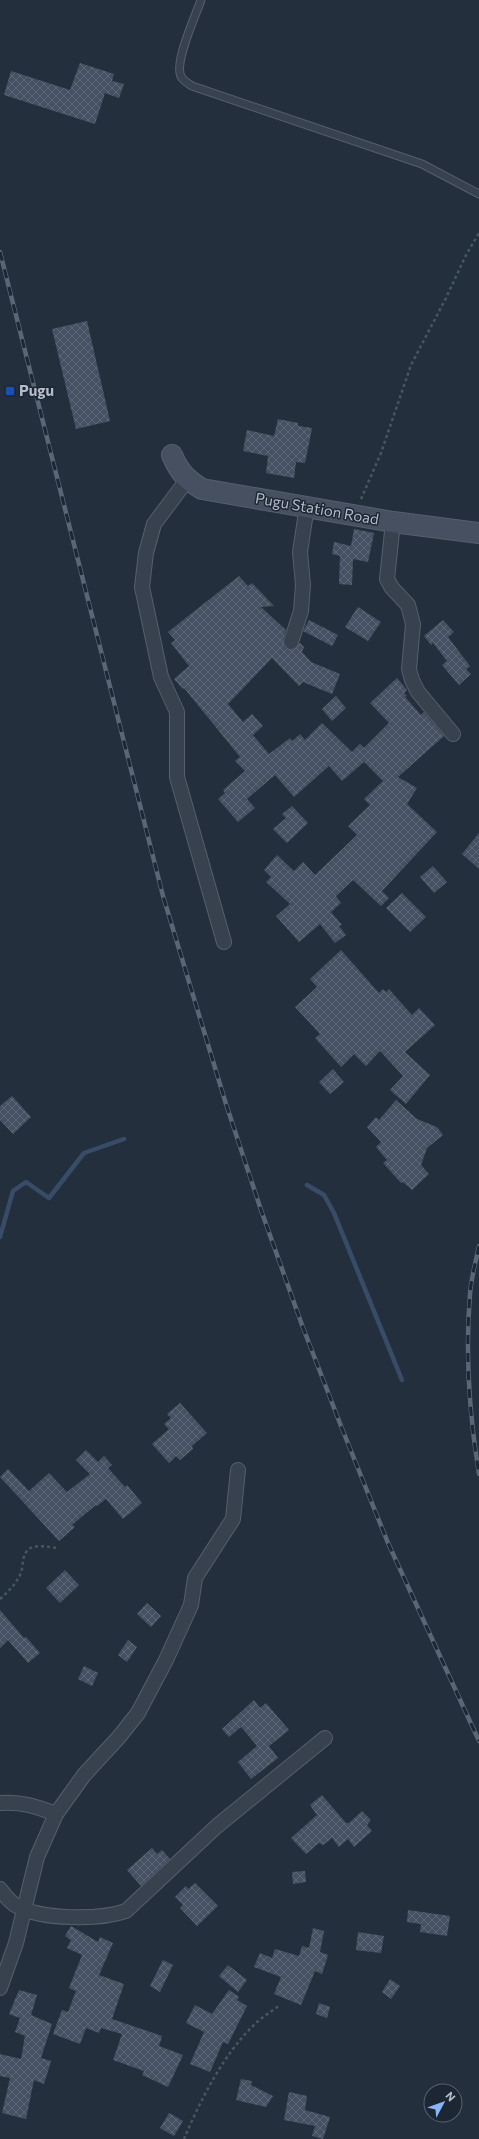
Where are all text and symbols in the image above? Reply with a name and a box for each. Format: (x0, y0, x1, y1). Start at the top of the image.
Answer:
place label: Pugu (19, 381, 54, 399)
marker: Pugu (4, 385, 16, 397)
street label: Pugu Station Road (254, 488, 380, 528)
north arrow (423, 2083, 463, 2123)
text: N (443, 2089, 459, 2103)

